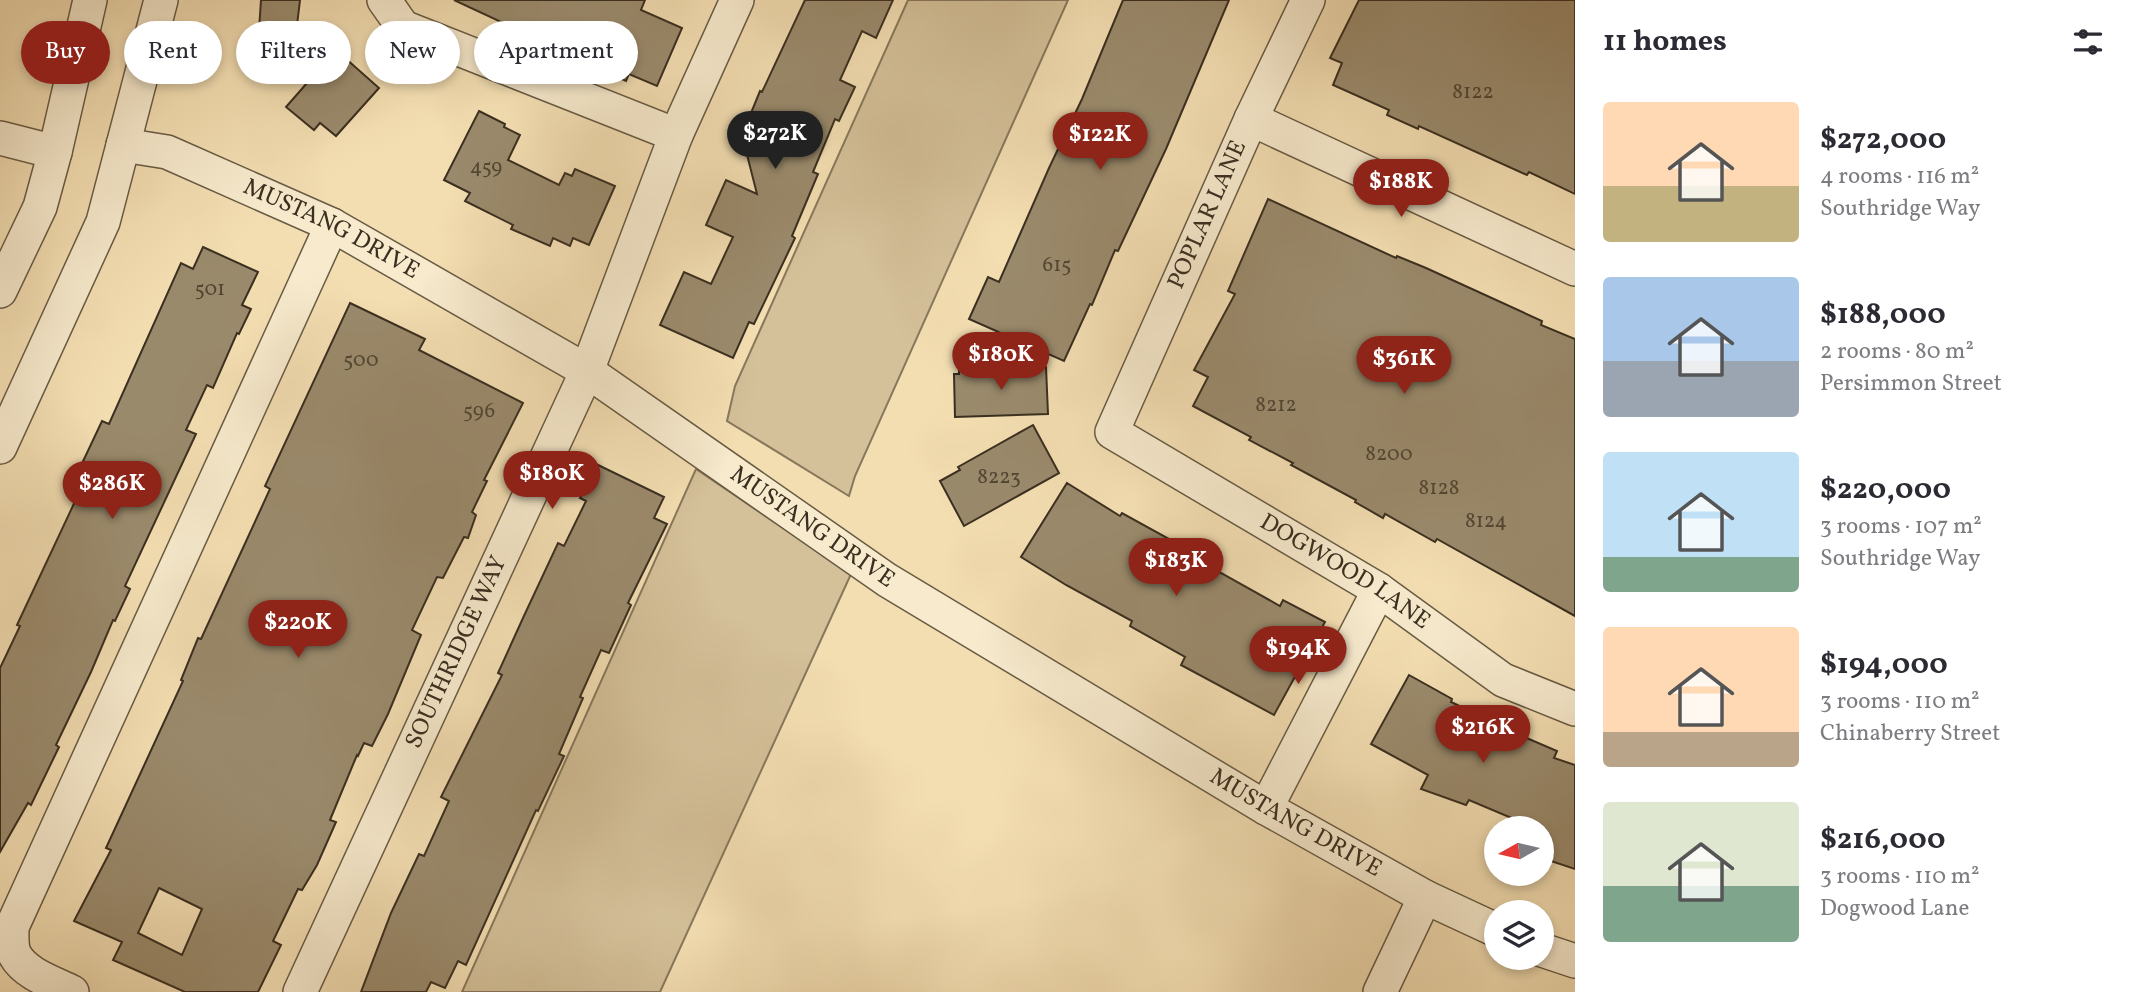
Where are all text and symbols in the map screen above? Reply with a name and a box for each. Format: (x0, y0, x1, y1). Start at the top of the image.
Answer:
chip: Buy (21, 21, 110, 84)
chip: Rent (124, 21, 222, 84)
chip: Filters (236, 21, 351, 84)
chip: New (365, 21, 460, 84)
chip: Apartment (474, 21, 638, 84)
text: 11 homes (1603, 21, 1727, 63)
icon: filters (2069, 23, 2107, 61)
house number: 8122 (1452, 78, 1494, 107)
pin: $272K (726, 111, 824, 171)
pin: $122K (1051, 113, 1149, 172)
text: $272K (743, 118, 807, 150)
text: $122K (1069, 119, 1131, 151)
text: $272,000 (1820, 119, 1946, 161)
icon: home (1659, 130, 1743, 214)
street label: POPLAR LANE (1160, 135, 1256, 295)
house number: 459 (470, 153, 502, 182)
pin: $188K (1352, 160, 1450, 219)
text: 4 rooms · 116 m² (1820, 161, 1979, 193)
text: $188K (1369, 166, 1433, 198)
street label: MUSTANG DRIVE (237, 171, 425, 288)
text: Southridge Way (1820, 193, 1980, 225)
house number: 615 (1043, 251, 1071, 280)
house number: 501 (195, 275, 225, 304)
text: $188,000 (1820, 294, 1946, 336)
icon: home (1659, 305, 1743, 389)
pin: $180K (952, 332, 1050, 392)
pin: $361K (1355, 336, 1453, 396)
text: 2 rooms · 80 m² (1820, 336, 1974, 368)
text: $180K (968, 339, 1034, 371)
text: $361K (1372, 343, 1436, 375)
house number: 500 (343, 346, 379, 375)
text: Persimmon Street (1820, 368, 2002, 400)
house number: 8212 (1255, 391, 1297, 420)
house number: 596 (463, 397, 495, 426)
house number: 8200 (1365, 440, 1413, 469)
pin: $180K (503, 452, 601, 511)
text: $180K (519, 458, 585, 490)
street label: MUSTANG DRIVE (723, 458, 901, 597)
pin: $286K (63, 462, 161, 521)
house number: 8223 (977, 463, 1021, 492)
text: $286K (79, 468, 145, 500)
text: $220,000 (1820, 469, 1951, 511)
house number: 8128 (1419, 474, 1459, 503)
icon: home (1659, 480, 1743, 564)
street label: DOGWOOD LANE (1253, 506, 1437, 638)
house number: 8124 (1465, 507, 1507, 536)
text: 3 rooms · 107 m² (1820, 511, 1982, 543)
pin: $183K (1127, 538, 1225, 598)
text: Southridge Way (1820, 543, 1980, 575)
text: $183K (1145, 545, 1208, 577)
street label: SOUTHRIDGE WAY (398, 551, 516, 754)
pin: $220K (249, 600, 347, 660)
text: $220K (264, 607, 332, 639)
pin: $194K (1249, 626, 1347, 686)
text: $194K (1266, 633, 1330, 665)
text: $194,000 (1820, 644, 1948, 686)
icon: home (1659, 655, 1743, 739)
text: 3 rooms · 110 m² (1820, 686, 1980, 718)
pin: $216K (1434, 706, 1532, 765)
text: $216K (1451, 712, 1515, 744)
text: Chinaberry Street (1820, 718, 2000, 750)
street label: MUSTANG DRIVE (1203, 761, 1388, 886)
north arrow (1484, 816, 1554, 886)
map controls (1484, 816, 1554, 970)
text: $216,000 (1820, 819, 1946, 861)
icon: home (1659, 830, 1743, 914)
text: 3 rooms · 110 m² (1820, 861, 1980, 893)
text: Dogwood Lane (1820, 893, 1969, 925)
button: layers (1484, 900, 1554, 970)

